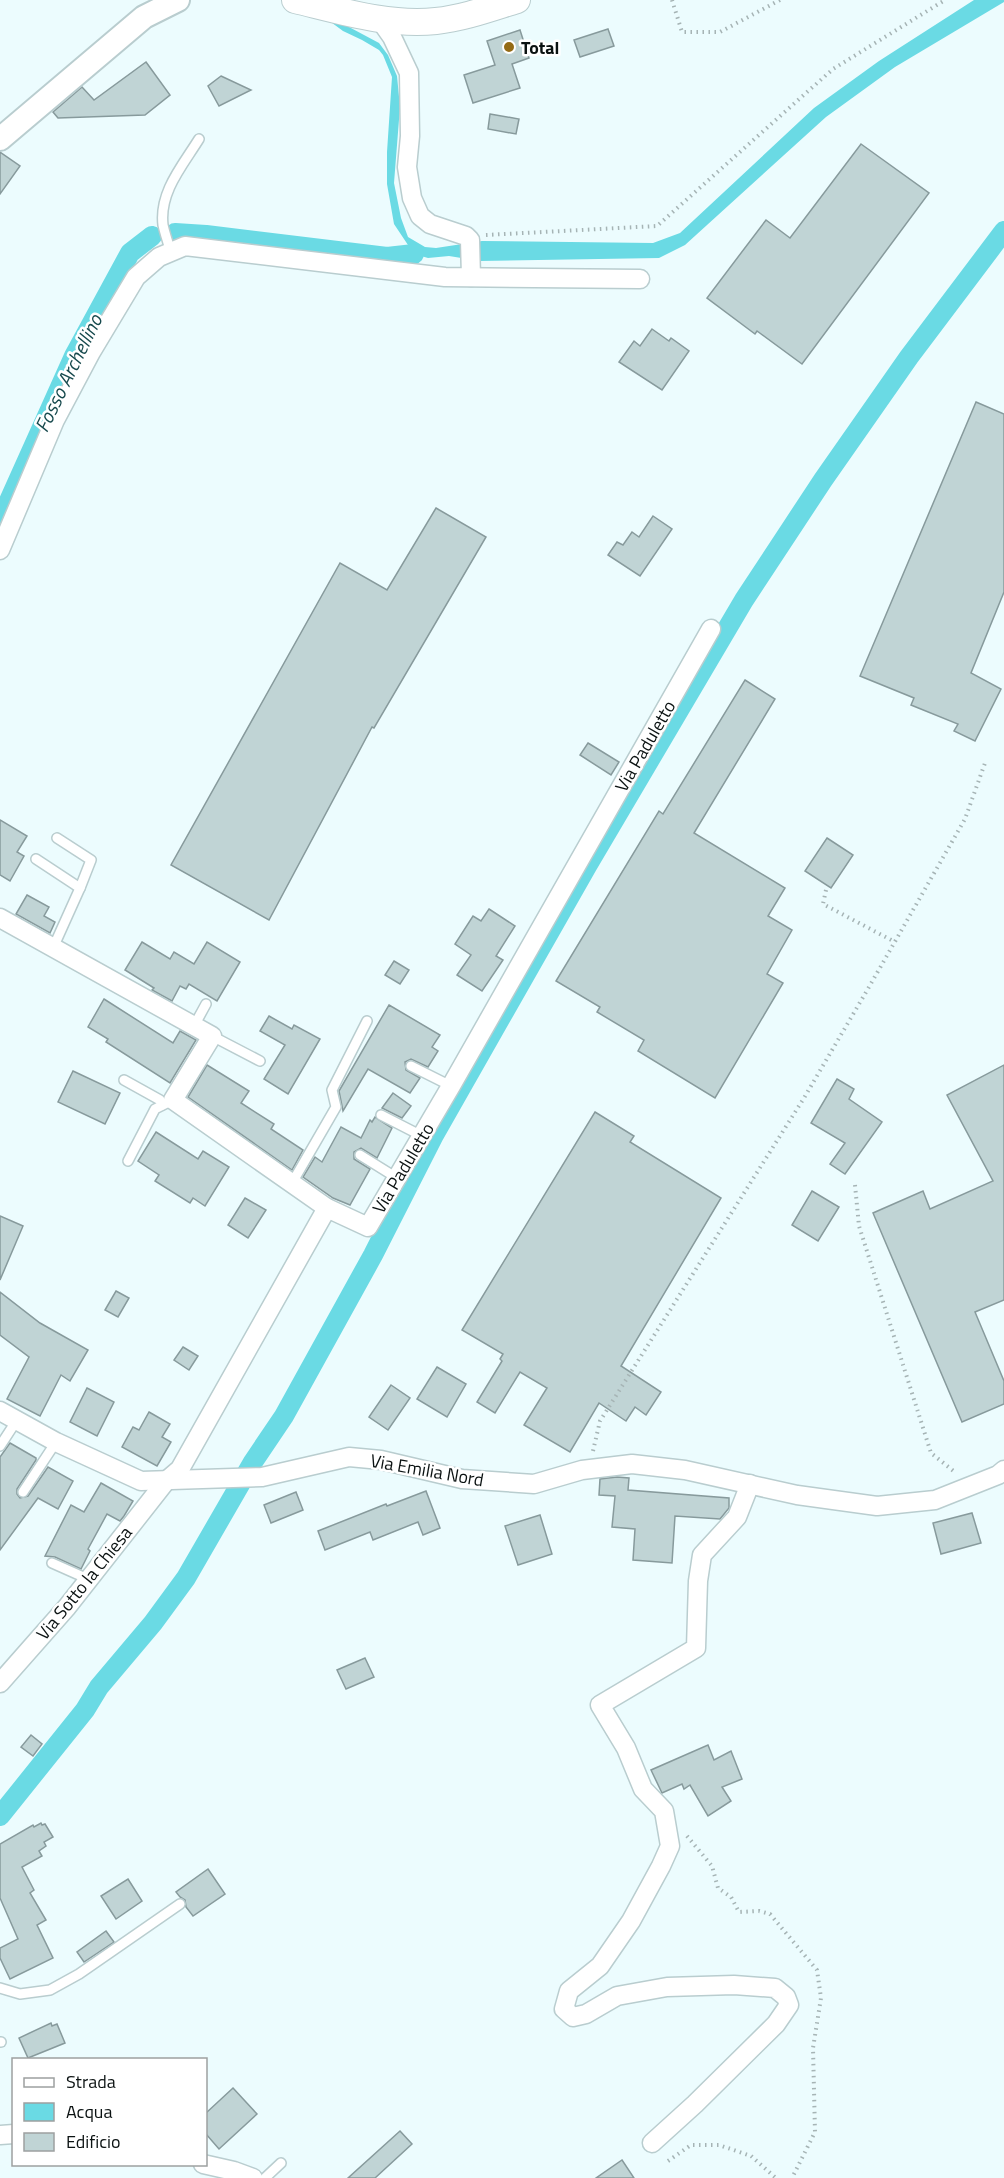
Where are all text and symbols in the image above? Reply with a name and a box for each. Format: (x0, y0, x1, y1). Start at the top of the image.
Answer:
place label: Total (521, 34, 559, 61)
marker: Total (502, 40, 516, 54)
water label: Fosso Archellino (26, 308, 110, 437)
street label: Via Paduletto (608, 695, 682, 797)
street label: Via Paduletto (365, 1118, 441, 1218)
street label: Via Emilia Nord (368, 1447, 486, 1493)
street label: Via Sotto la Chiesa (30, 1520, 138, 1646)
legend (12, 2058, 207, 2166)
text: Strada (66, 2068, 116, 2095)
text: Acqua (66, 2098, 112, 2125)
text: Edificio (66, 2128, 120, 2155)

